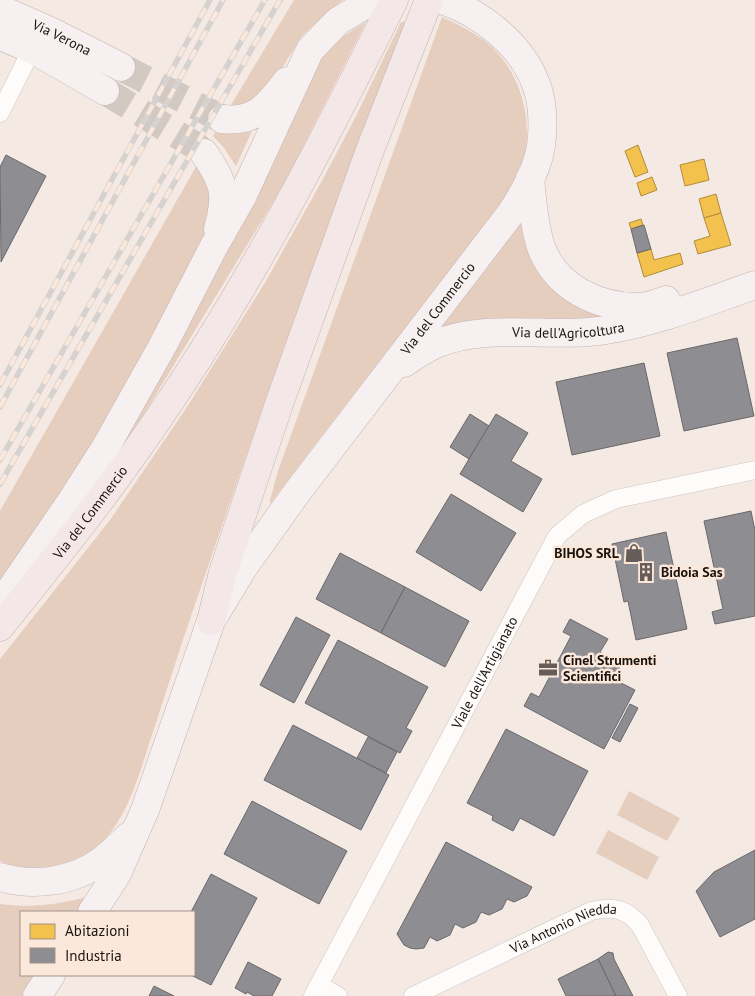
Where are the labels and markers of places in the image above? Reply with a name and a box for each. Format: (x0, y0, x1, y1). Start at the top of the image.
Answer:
shop icon: BIHOS SRL (623, 542, 645, 564)
place label: BIHOS SRL (554, 544, 620, 562)
building icon: Bidoia Sas (635, 561, 657, 583)
place label: Bidoia Sas (661, 563, 723, 581)
place label: Cinel Strumenti Scientifici (563, 651, 657, 685)
office icon: Cinel Strumenti Scientifici (537, 657, 559, 679)

